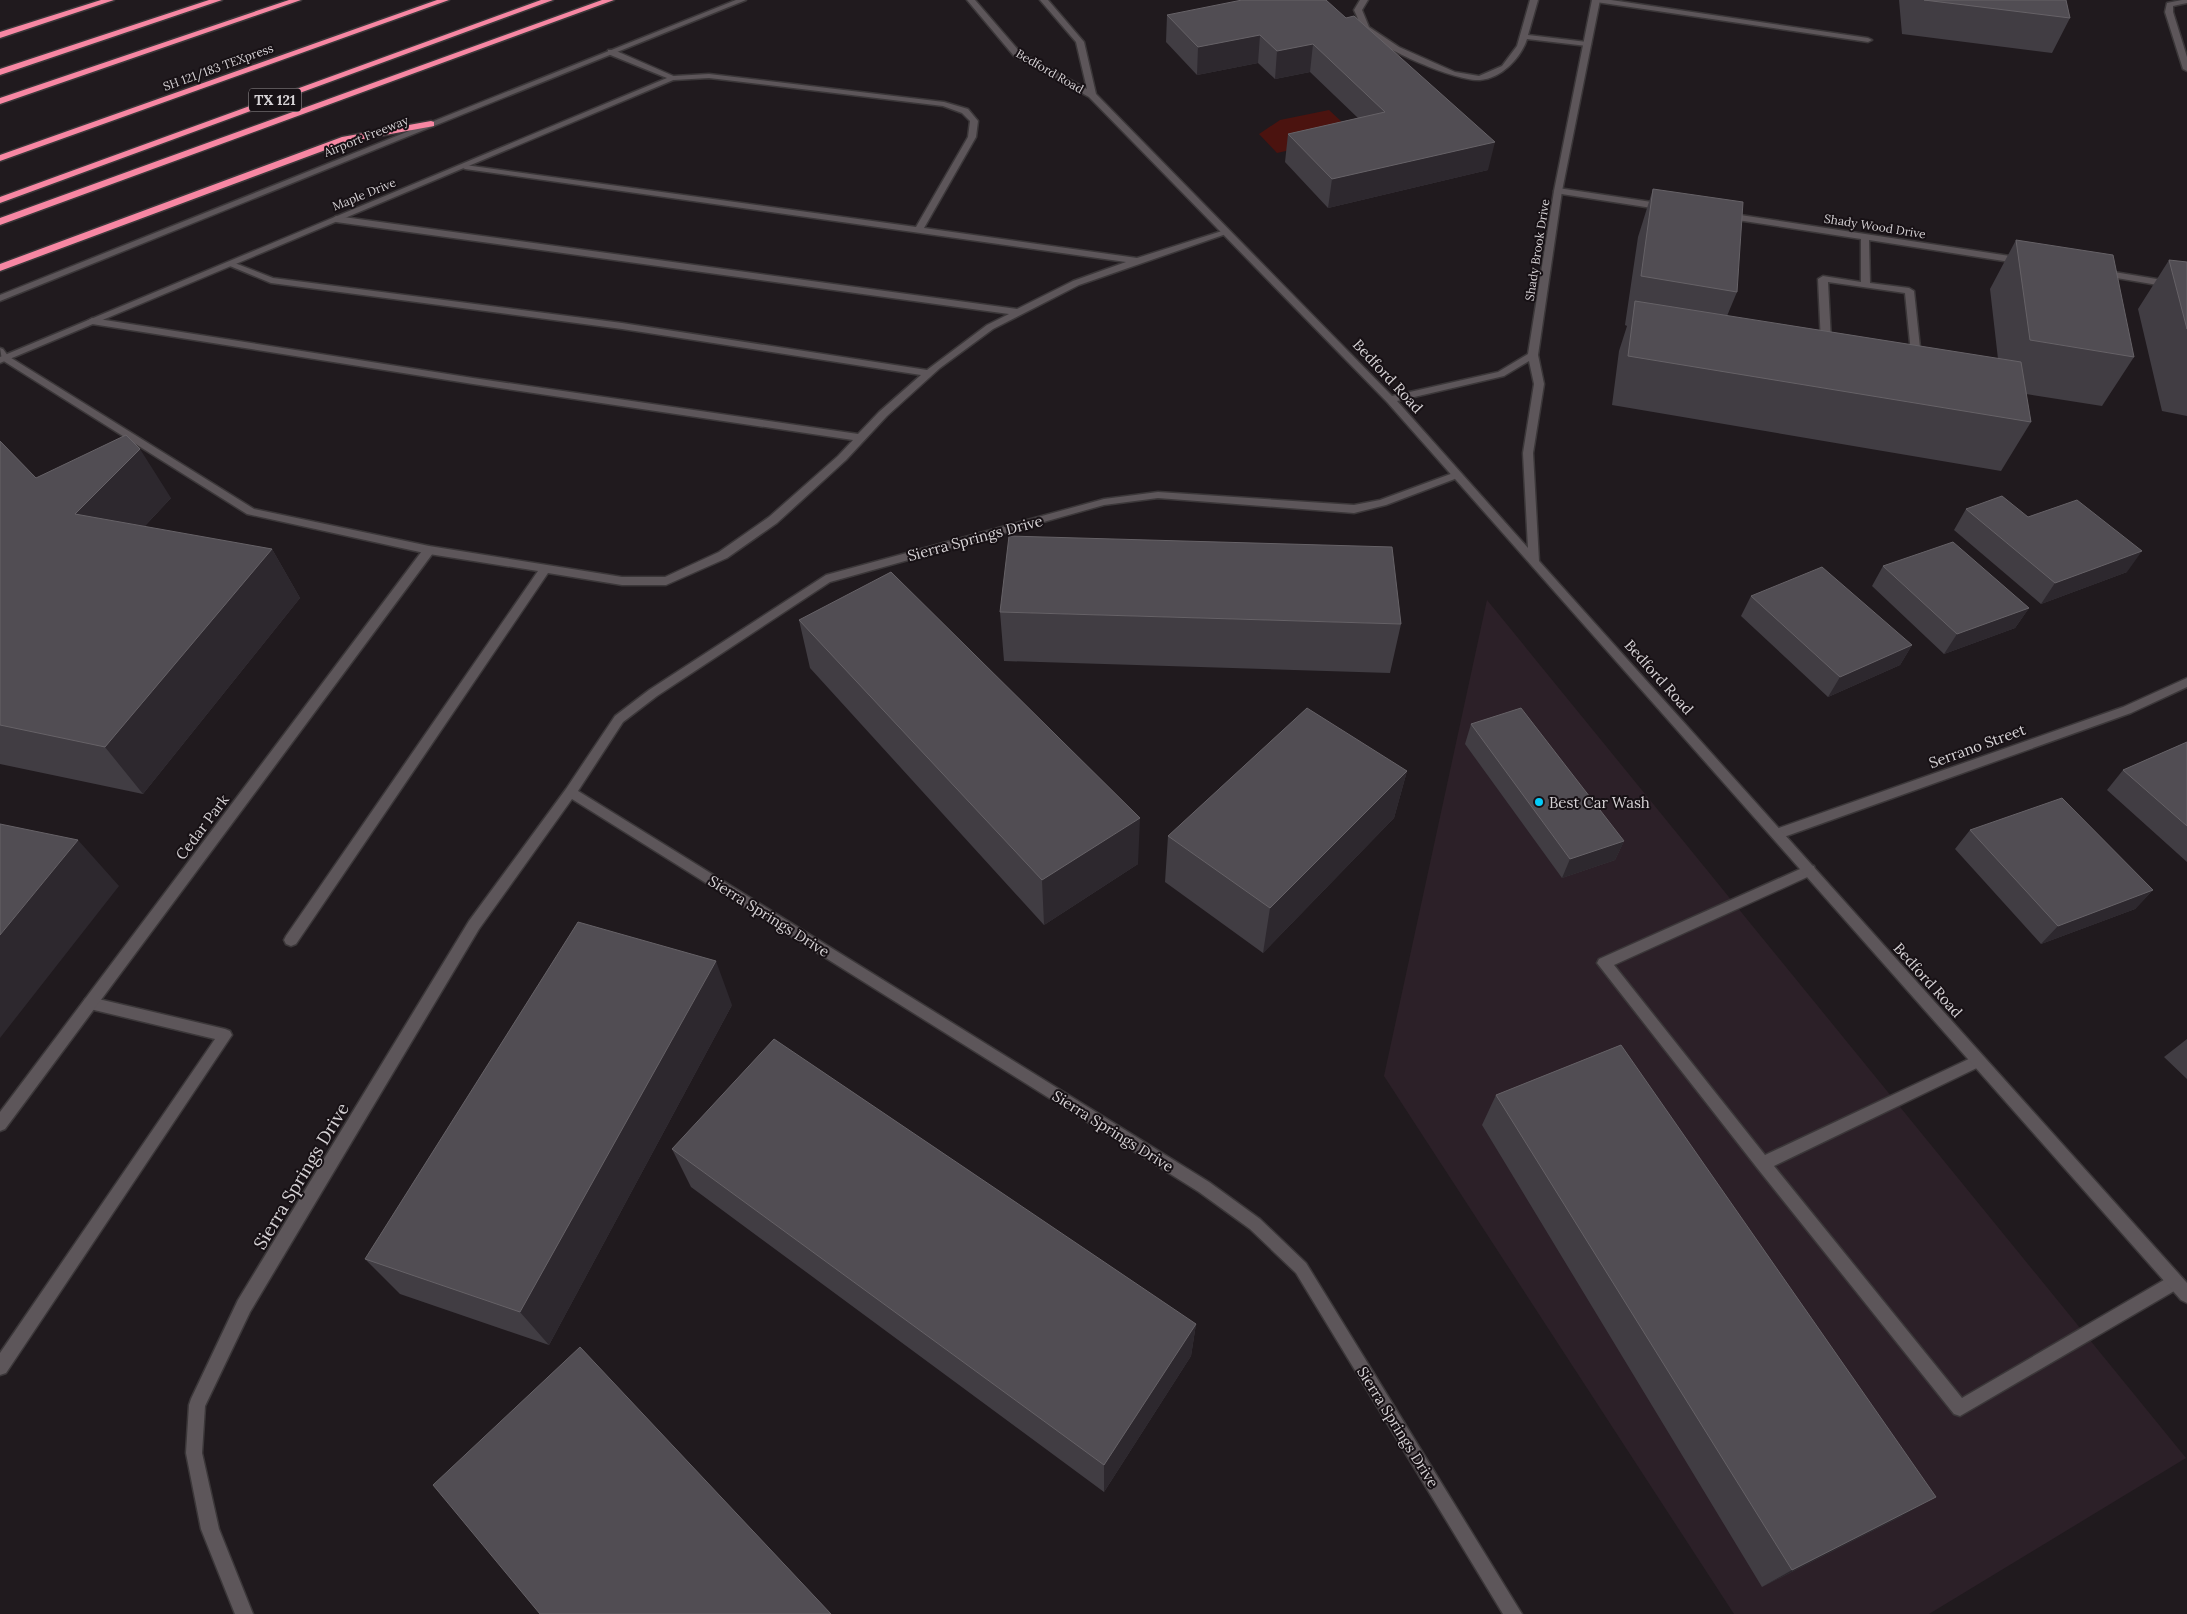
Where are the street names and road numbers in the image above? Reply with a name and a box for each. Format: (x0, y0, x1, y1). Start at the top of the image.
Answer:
street label: SH 121/183 TEXpress (161, 40, 276, 95)
street label: Bedford Road (1014, 46, 1086, 96)
road number: TX 121 (249, 88, 301, 112)
street label: Airport Freeway (321, 112, 411, 160)
street label: Maple Drive (330, 174, 398, 214)
street label: Shady Brook Drive (1522, 198, 1553, 302)
street label: Shady Wood Drive (1823, 211, 1927, 242)
street label: Bedford Road (1349, 335, 1427, 417)
street label: Sierra Springs Drive (905, 511, 1045, 565)
street label: Bedford Road (1620, 636, 1698, 718)
street label: Serrano Street (1926, 720, 2028, 772)
street label: Cedar Park (171, 791, 233, 863)
street label: Sierra Springs Drive (705, 871, 833, 961)
street label: Bedford Road (1889, 939, 1967, 1021)
street label: Sierra Springs Drive (1049, 1086, 1177, 1176)
street label: Sierra Springs Drive (248, 1098, 354, 1254)
street label: Sierra Springs Drive (1353, 1363, 1443, 1491)

